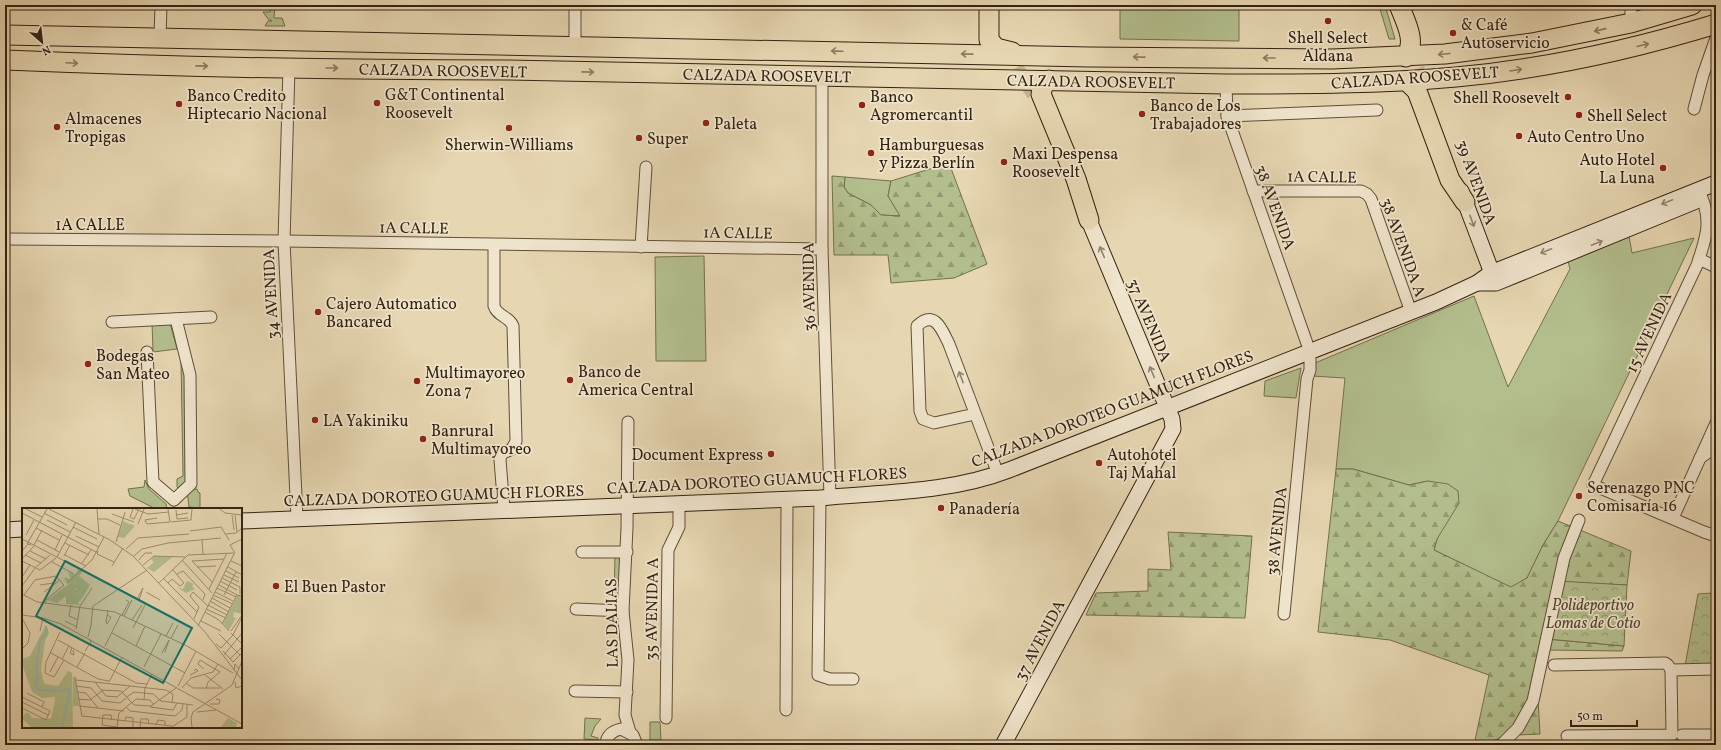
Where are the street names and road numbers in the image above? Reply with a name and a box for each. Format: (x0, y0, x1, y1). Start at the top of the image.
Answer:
street label: CALZADA ROOSEVELT (359, 60, 527, 84)
street label: CALZADA ROOSEVELT (1330, 62, 1500, 96)
street label: CALZADA ROOSEVELT (683, 65, 851, 89)
street label: CALZADA ROOSEVELT (1007, 71, 1175, 95)
street label: 39 AVENIDA (1450, 137, 1501, 228)
street label: 38 AVENIDA (1249, 162, 1300, 253)
street label: 1A CALLE (1287, 166, 1357, 190)
street label: 38 AVENIDA A (1374, 195, 1430, 300)
street label: 1A CALLE (55, 215, 125, 237)
street label: 1A CALLE (379, 217, 449, 241)
street label: 1A CALLE (703, 222, 773, 246)
street label: 36 AVENIDA (798, 242, 822, 332)
street label: 34 AVENIDA (259, 248, 285, 340)
street label: 37 AVENIDA (1121, 276, 1176, 366)
street label: 15 AVENIDA (1622, 289, 1678, 377)
street label: CALZADA DOROTEO GUAMUCH FLORES (969, 346, 1257, 474)
street label: CALZADA DOROTEO GUAMUCH FLORES (607, 463, 908, 501)
street label: CALZADA DOROTEO GUAMUCH FLORES (284, 481, 585, 513)
street label: 38 AVENIDA (1262, 486, 1294, 577)
street label: 35 AVENIDA A (641, 557, 665, 661)
street label: LAS DALIAS (601, 578, 625, 668)
street label: 37 AVENIDA (1010, 597, 1071, 685)

